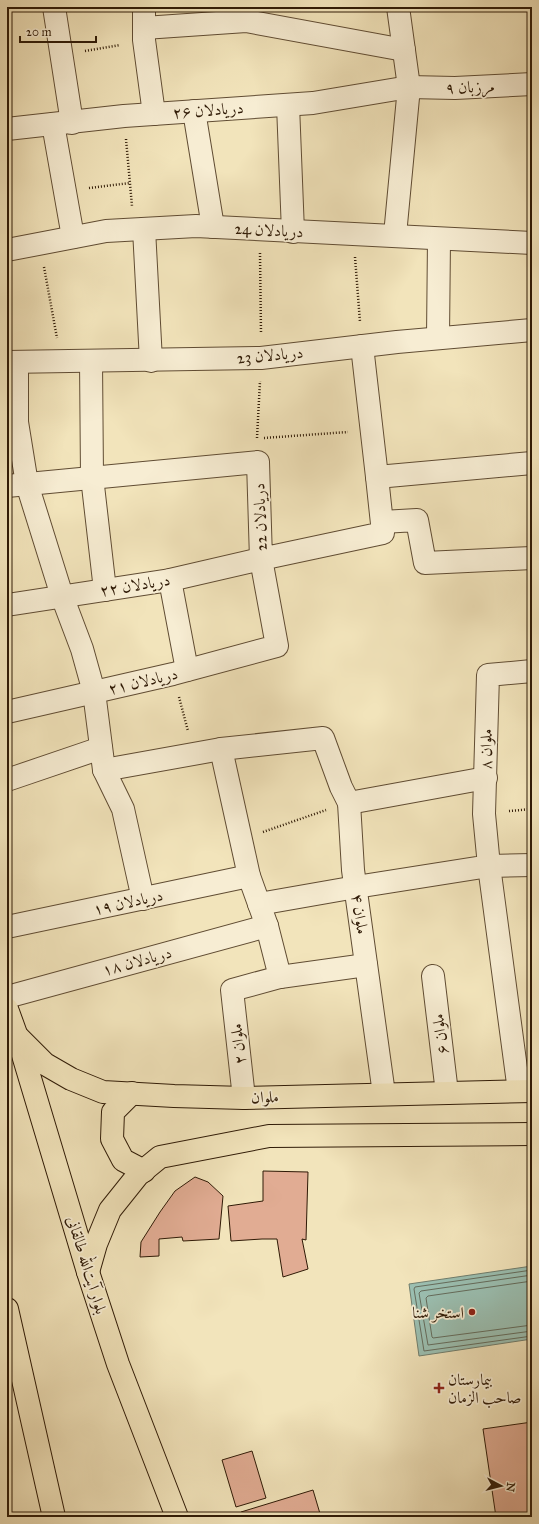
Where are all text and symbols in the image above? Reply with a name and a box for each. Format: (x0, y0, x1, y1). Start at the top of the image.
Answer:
scale bar (20, 18, 96, 44)
text: 20 m (26, 25, 52, 39)
street label: مرزبان ۹ (445, 77, 495, 99)
street label: دریادلان ۲۶ (172, 98, 244, 123)
street label: دریادلان 24 (234, 219, 304, 242)
street label: دریادلان 23 (236, 343, 304, 368)
street label: دریادلان 22 (249, 483, 272, 551)
street label: دریادلان ۲۲ (98, 570, 172, 601)
street label: دریادلان ۲۱ (106, 664, 180, 699)
street label: ملوان ۸ (476, 728, 496, 770)
street label: دریادلان ۱۹ (91, 885, 165, 920)
street label: ملوان ۴ (348, 892, 372, 936)
street label: دریادلان ۱۸ (100, 943, 174, 980)
street label: ملوان ۶ (428, 1013, 452, 1055)
street label: ملوان ۲ (226, 1023, 250, 1065)
street label: ملوان (251, 1087, 279, 1107)
street label: بلوار آیت‌الله طالقانی (62, 1213, 114, 1317)
place label: استخر شنا (412, 1303, 464, 1323)
marker: استخر شنا (467, 1307, 477, 1317)
place label: بیمارستان صاحب الزمان (448, 1370, 522, 1408)
marker: بیمارستان صاحب الزمان (433, 1382, 445, 1394)
north arrow (481, 1466, 521, 1506)
text: N (503, 1482, 517, 1493)

